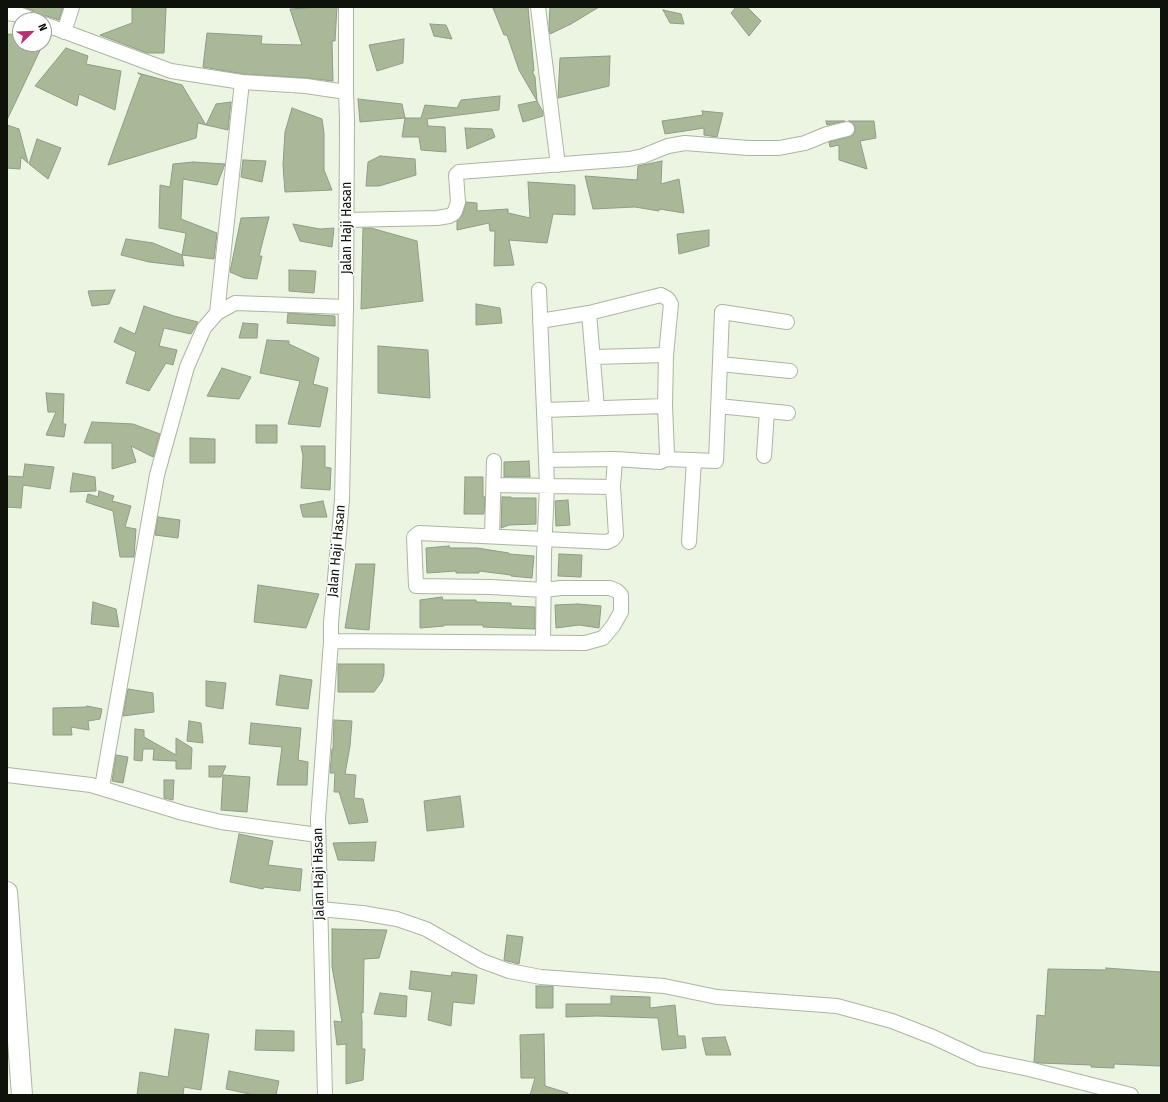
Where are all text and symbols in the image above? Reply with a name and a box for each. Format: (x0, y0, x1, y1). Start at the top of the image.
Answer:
north arrow (12, 12, 52, 52)
text: N (35, 22, 50, 33)
street label: Jalan Haji Hasan (339, 182, 355, 274)
street label: Jalan Haji Hasan (325, 504, 349, 598)
street label: Jalan Haji Hasan (310, 828, 328, 920)

